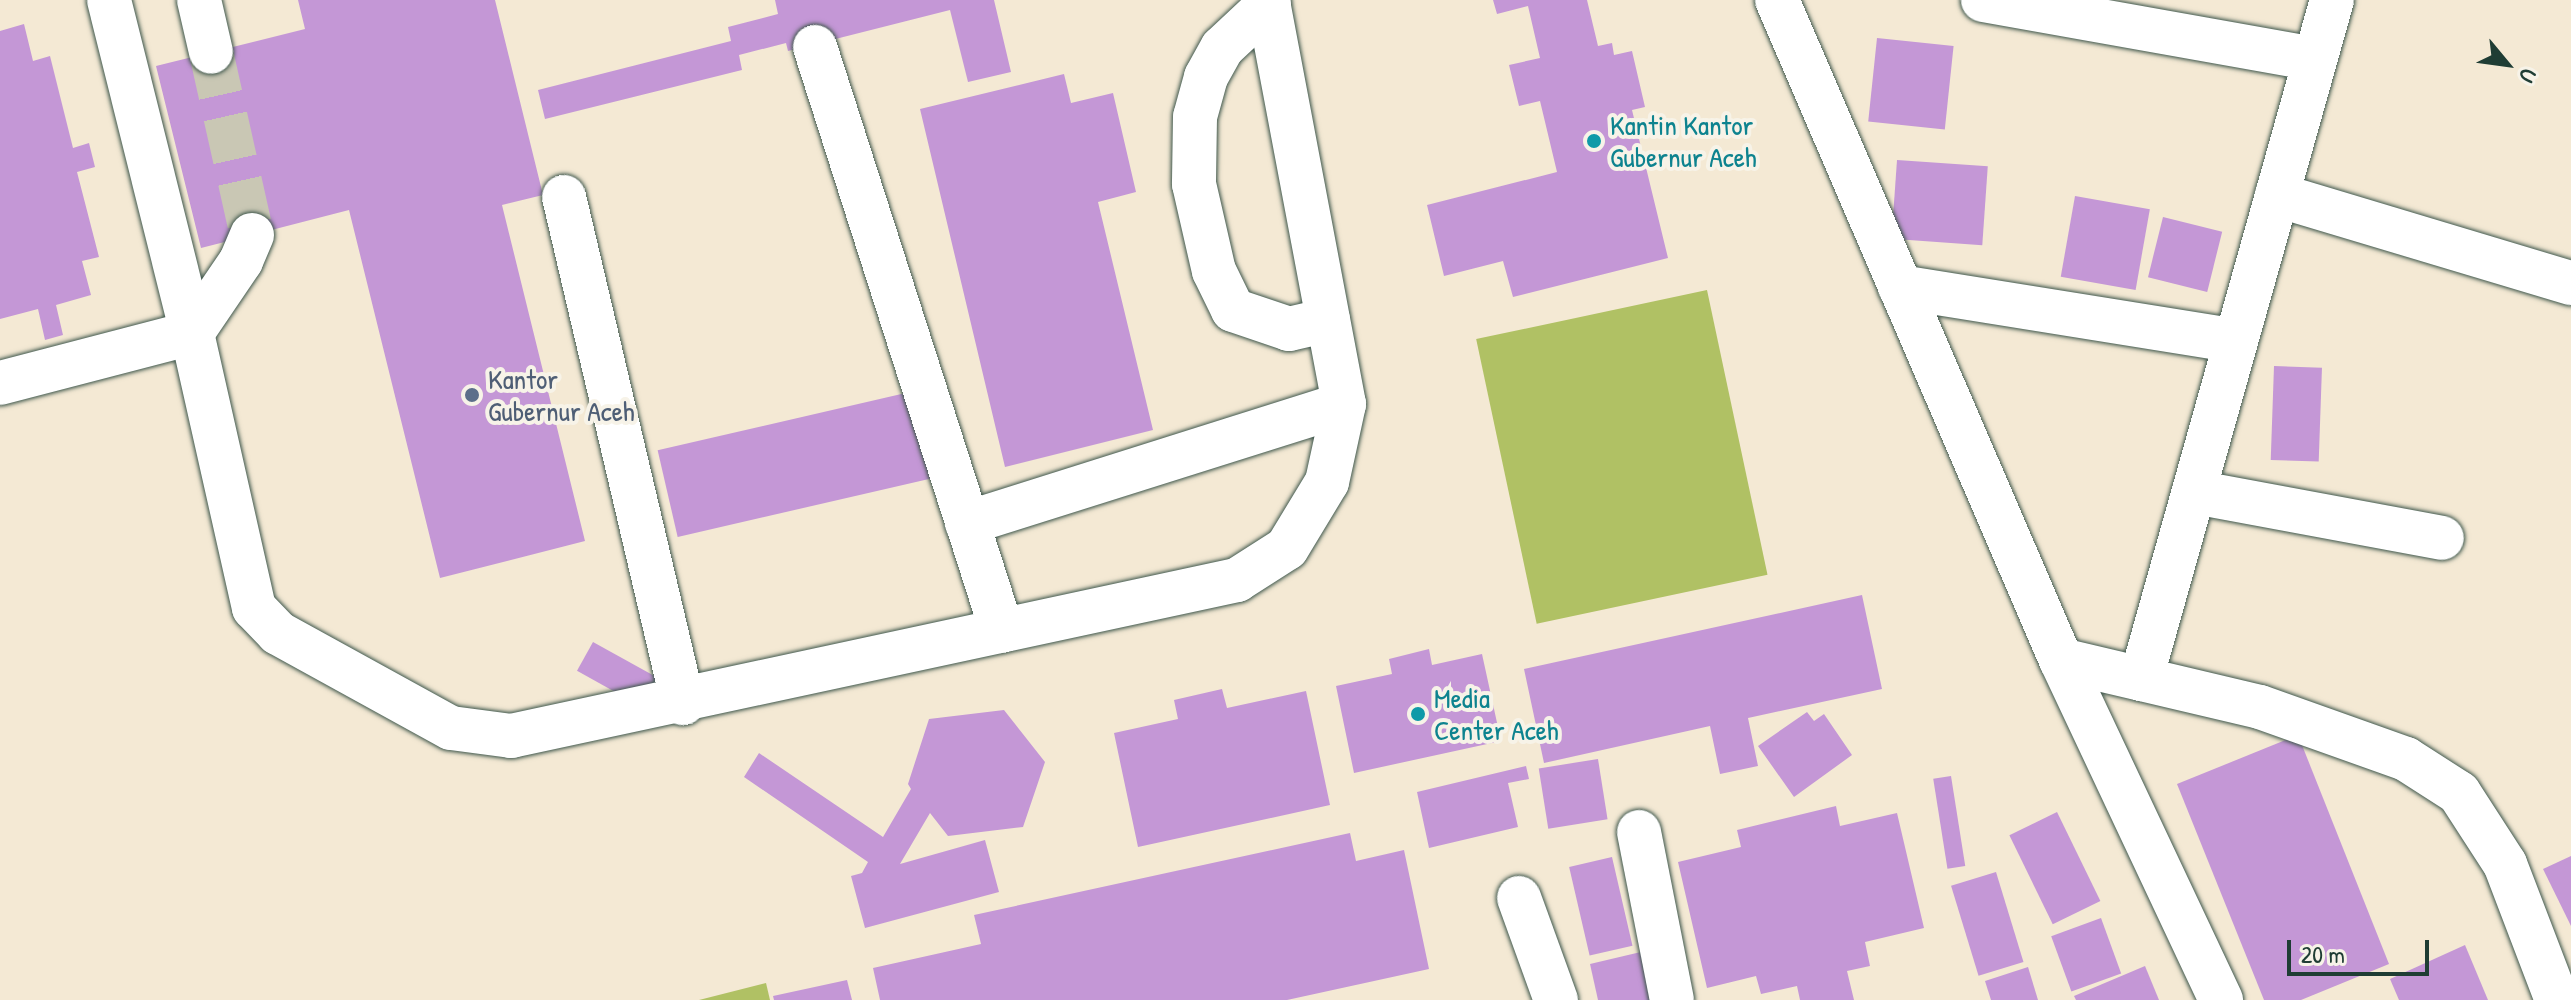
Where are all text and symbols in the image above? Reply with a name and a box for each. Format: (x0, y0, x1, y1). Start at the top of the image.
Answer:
north arrow (2467, 24, 2547, 104)
text: U (2512, 63, 2544, 88)
place label: Kantin Kantor Gubernur Aceh (1610, 108, 1757, 174)
marker: Kantin Kantor Gubernur Aceh (1585, 132, 1603, 150)
place label: Kantor Gubernur Aceh (488, 362, 635, 428)
marker: Kantor Gubernur Aceh (463, 386, 481, 404)
place label: Media Center Aceh (1434, 681, 1559, 747)
marker: Media Center Aceh (1409, 705, 1427, 723)
scale bar (2291, 924, 2433, 974)
text: 20 m (2301, 938, 2345, 970)

